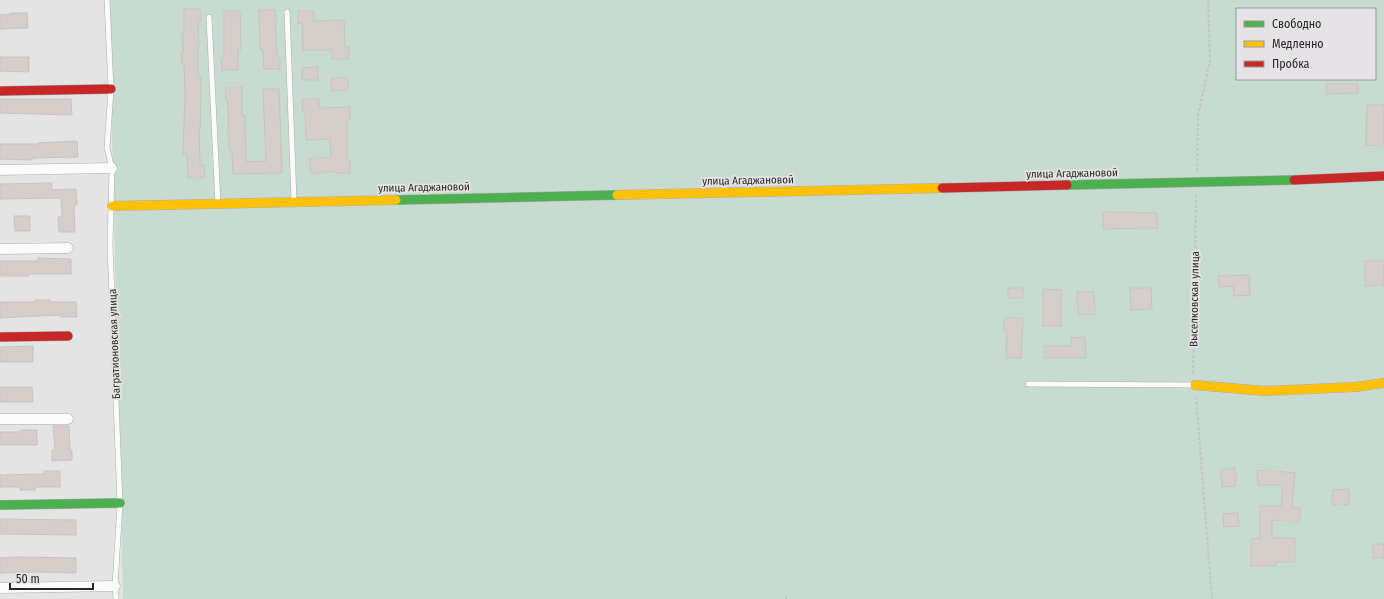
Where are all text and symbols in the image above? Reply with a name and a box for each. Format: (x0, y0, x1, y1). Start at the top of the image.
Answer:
legend (1236, 8, 1376, 80)
text: Свободно (1272, 17, 1321, 31)
text: Медленно (1272, 37, 1324, 51)
text: Пробка (1272, 57, 1310, 71)
street label: улица Агаджановой (1026, 166, 1118, 181)
street label: улица Агаджановой (702, 173, 794, 188)
street label: улица Агаджановой (378, 180, 470, 195)
street label: Выселковская улица (1187, 251, 1202, 347)
street label: Багратионовская улица (106, 289, 123, 399)
scale bar (10, 565, 93, 591)
text: 50 m (16, 572, 40, 586)

